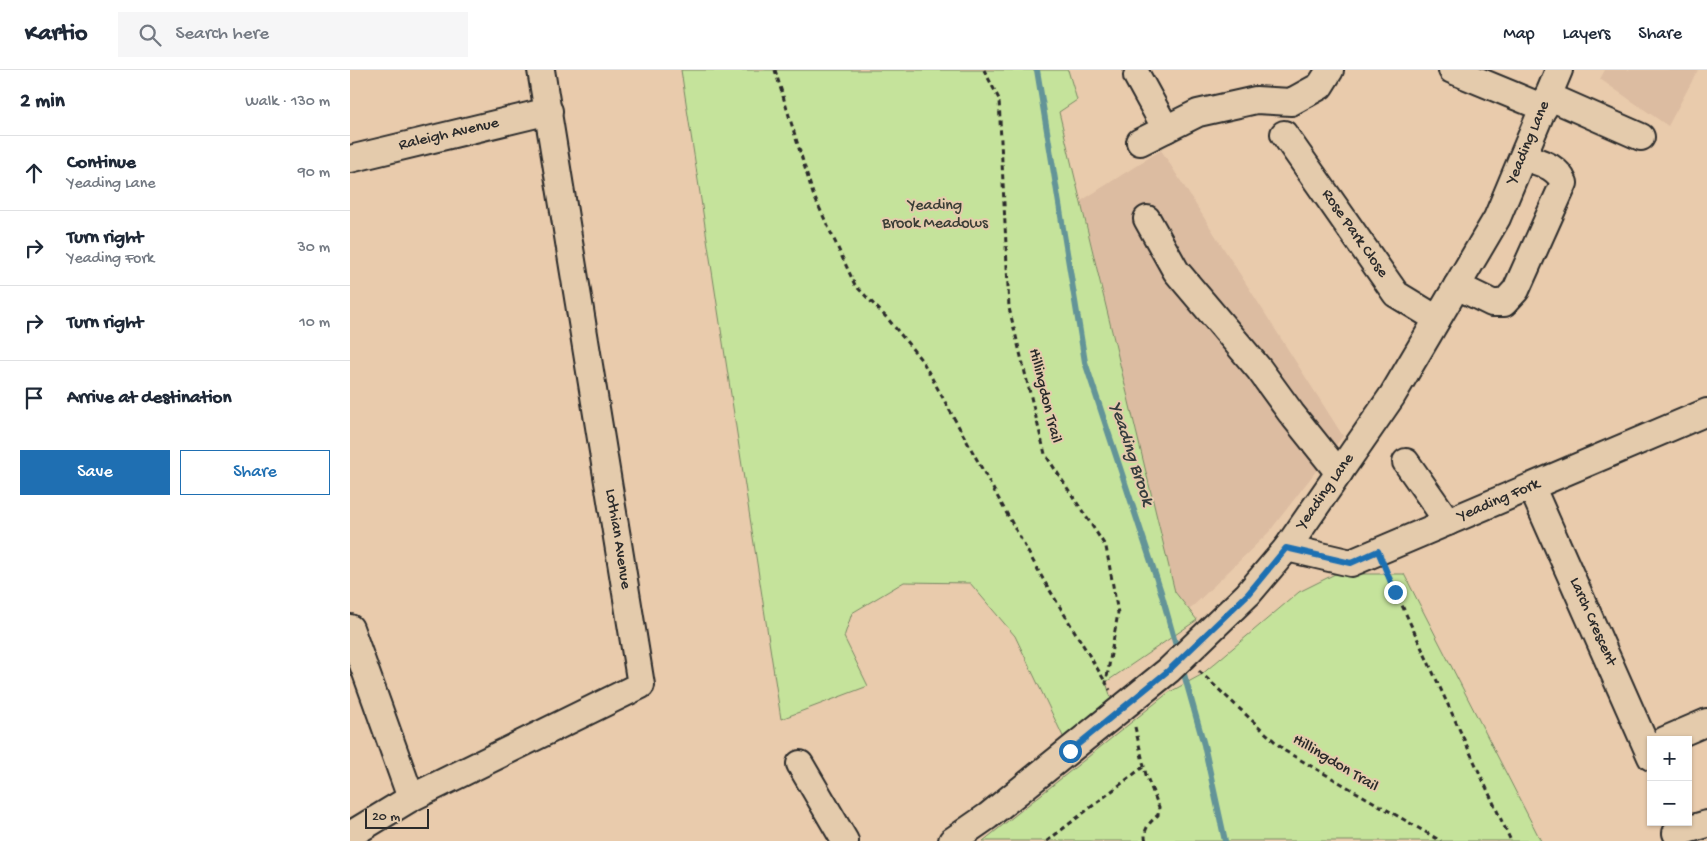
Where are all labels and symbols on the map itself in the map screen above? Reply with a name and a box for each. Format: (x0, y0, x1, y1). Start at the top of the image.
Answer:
street label: Yeading Lane (1502, 98, 1555, 189)
street label: Raleigh Avenue (397, 114, 502, 156)
street label: Rose Park Close (1317, 186, 1392, 282)
park label: Yeading Brook Meadows (881, 197, 989, 234)
street label: Hillingdon Trail (1023, 347, 1065, 445)
water label: Yeading Brook (1104, 400, 1158, 510)
street label: Yeading Lane (1292, 450, 1360, 535)
street label: Yeading Fork (1453, 474, 1545, 528)
street label: Lothian Avenue (600, 488, 634, 591)
street label: Larch Crescent (1564, 575, 1621, 670)
route end (1384, 581, 1407, 604)
street label: Hillingdon Trail (1289, 731, 1381, 797)
route start (1059, 740, 1082, 763)
scale bar (365, 806, 429, 829)

